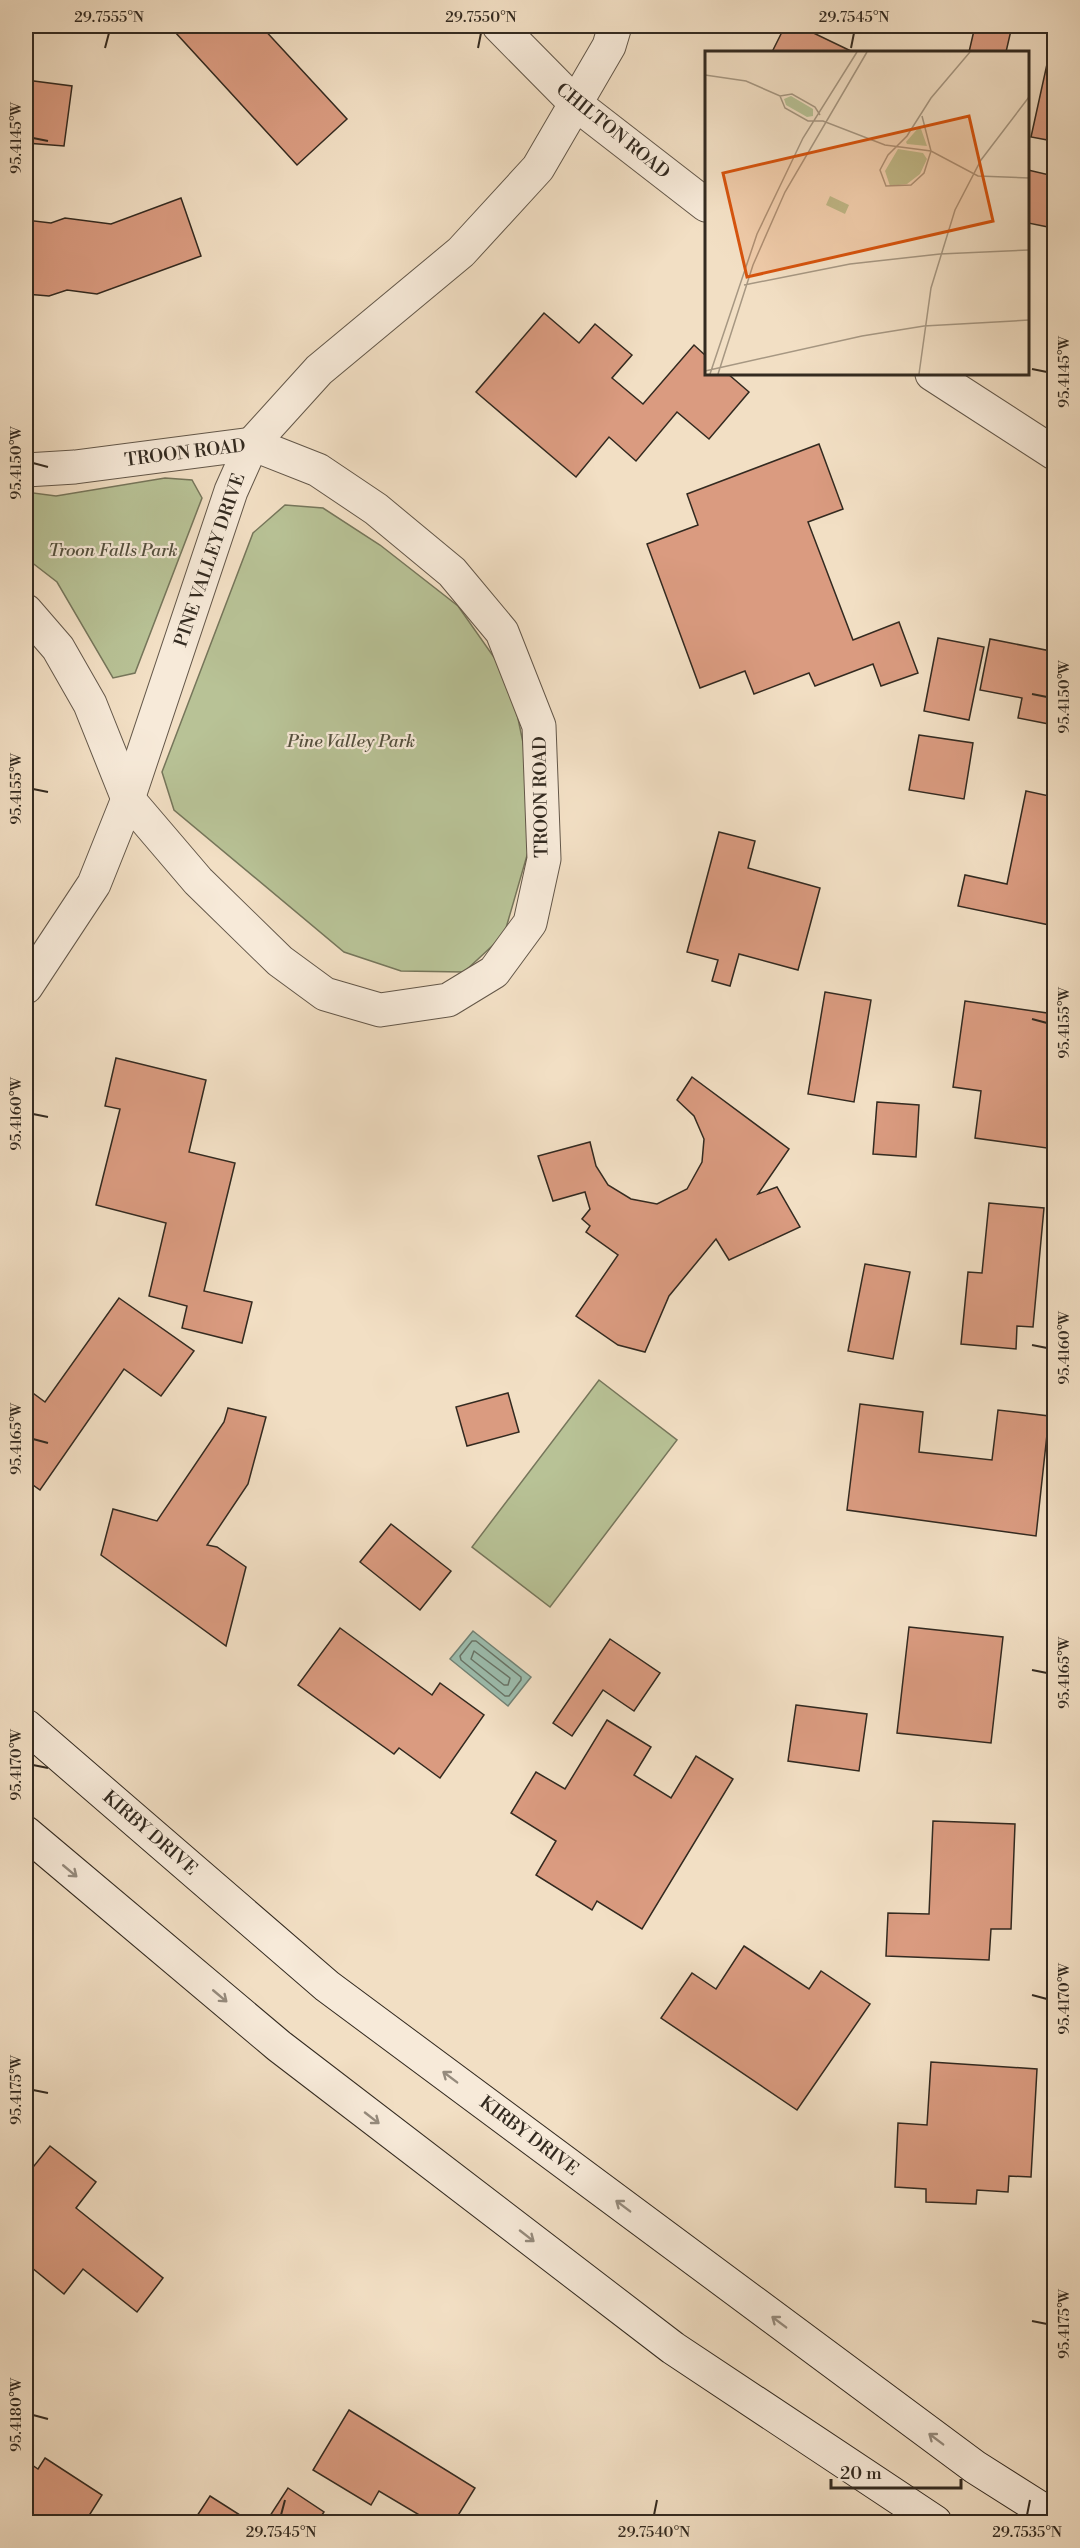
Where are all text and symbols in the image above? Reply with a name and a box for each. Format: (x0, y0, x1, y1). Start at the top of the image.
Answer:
text: 29.7555°N (74, 8, 144, 27)
text: 29.7550°N (445, 8, 517, 27)
text: 29.7545°N (819, 8, 889, 27)
inset map (705, 51, 1029, 375)
street label: CHILTON ROAD (551, 78, 675, 184)
text: 95.4145°W (7, 102, 26, 174)
text: 95.4145°W (1055, 336, 1074, 408)
text: 95.4150°W (7, 426, 26, 500)
street label: TROON ROAD (123, 434, 247, 472)
street label: PINE VALLEY DRIVE (169, 470, 251, 650)
park label: Troon Falls Park (48, 539, 178, 562)
text: 95.4150°W (1055, 660, 1074, 734)
park label: Pine Valley Park (286, 730, 415, 753)
street label: TROON ROAD (528, 736, 554, 858)
text: 95.4155°W (7, 753, 26, 825)
text: 95.4155°W (1055, 987, 1074, 1059)
text: 95.4160°W (7, 1077, 26, 1151)
text: 95.4160°W (1055, 1311, 1074, 1385)
text: 95.4165°W (7, 1403, 26, 1475)
text: 95.4165°W (1055, 1637, 1074, 1709)
text: 95.4170°W (7, 1729, 26, 1801)
street label: KIRBY DRIVE (98, 1786, 202, 1880)
one-way arrow (62, 1864, 77, 1878)
text: 95.4170°W (1055, 1963, 1074, 2035)
one-way arrow (212, 1989, 227, 2003)
text: 95.4175°W (7, 2055, 26, 2125)
one-way arrow (442, 2070, 458, 2083)
street label: KIRBY DRIVE (475, 2091, 583, 2181)
one-way arrow (364, 2111, 380, 2124)
one-way arrow (615, 2199, 631, 2212)
one-way arrow (519, 2230, 535, 2243)
text: 95.4175°W (1055, 2289, 1074, 2359)
one-way arrow (772, 2316, 788, 2328)
text: 95.4180°W (7, 2378, 26, 2452)
one-way arrow (928, 2432, 944, 2445)
scale bar (831, 2452, 962, 2490)
text: 20 m (840, 2462, 882, 2485)
text: 29.7545°N (246, 2523, 316, 2542)
text: 29.7540°N (618, 2523, 690, 2542)
text: 29.7535°N (992, 2523, 1062, 2542)

